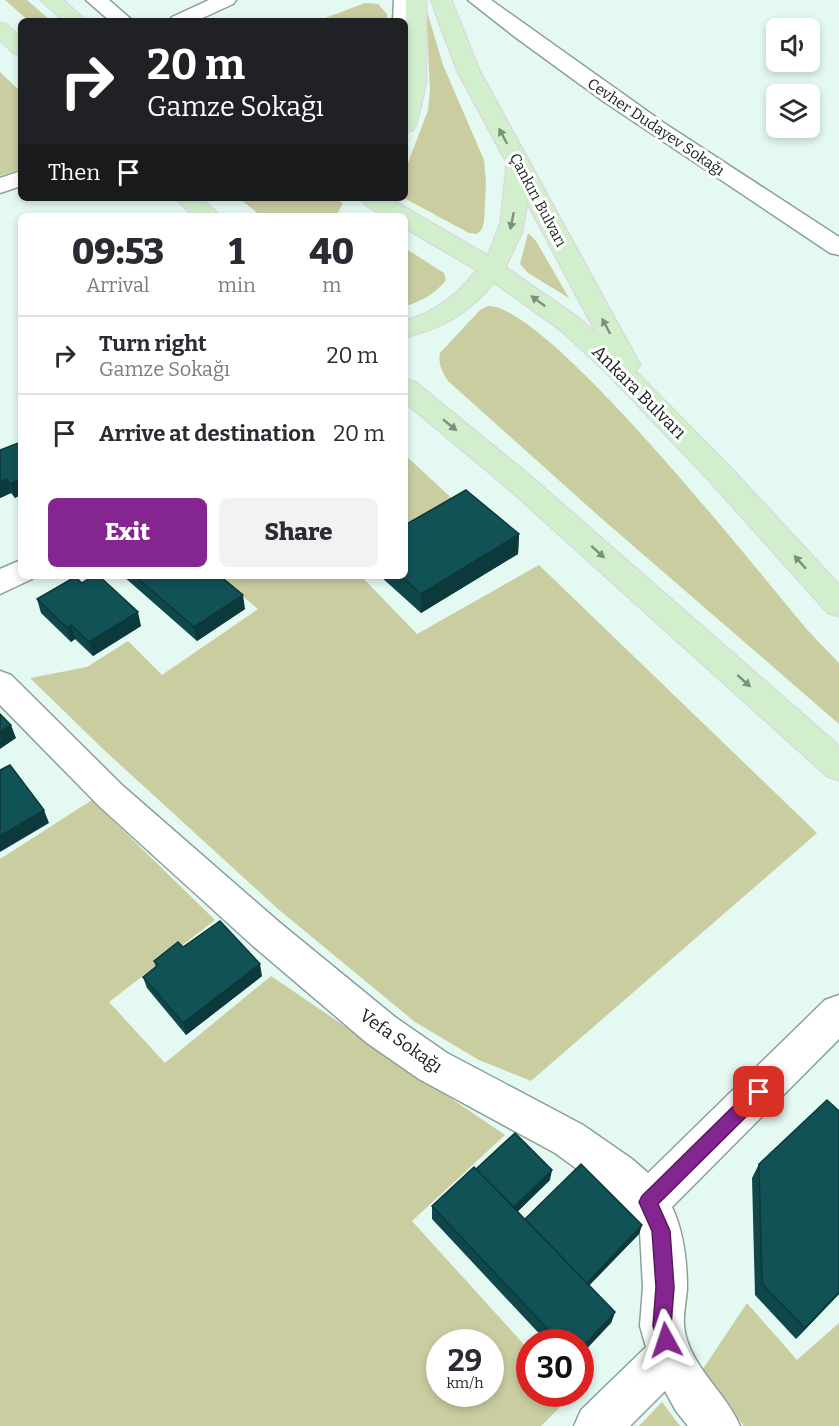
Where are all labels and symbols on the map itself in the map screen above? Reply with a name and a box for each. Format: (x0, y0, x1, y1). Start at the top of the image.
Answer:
street label: Cevher Dudayev Sokağı (584, 74, 728, 180)
one-way arrow (498, 127, 508, 144)
street label: Çankırı Bulvarı (506, 150, 570, 250)
one-way arrow (507, 211, 516, 230)
one-way arrow (531, 295, 546, 307)
one-way arrow (601, 317, 611, 334)
street label: Ankara Bulvarı (588, 341, 690, 443)
one-way arrow (442, 418, 458, 431)
one-way arrow (590, 545, 605, 558)
one-way arrow (794, 555, 807, 570)
one-way arrow (736, 674, 751, 687)
street label: Vefa Sokağı (355, 1004, 447, 1078)
pin (733, 1066, 784, 1117)
position arrow (634, 1308, 698, 1372)
speed limit sign: 30 (516, 1329, 594, 1407)

